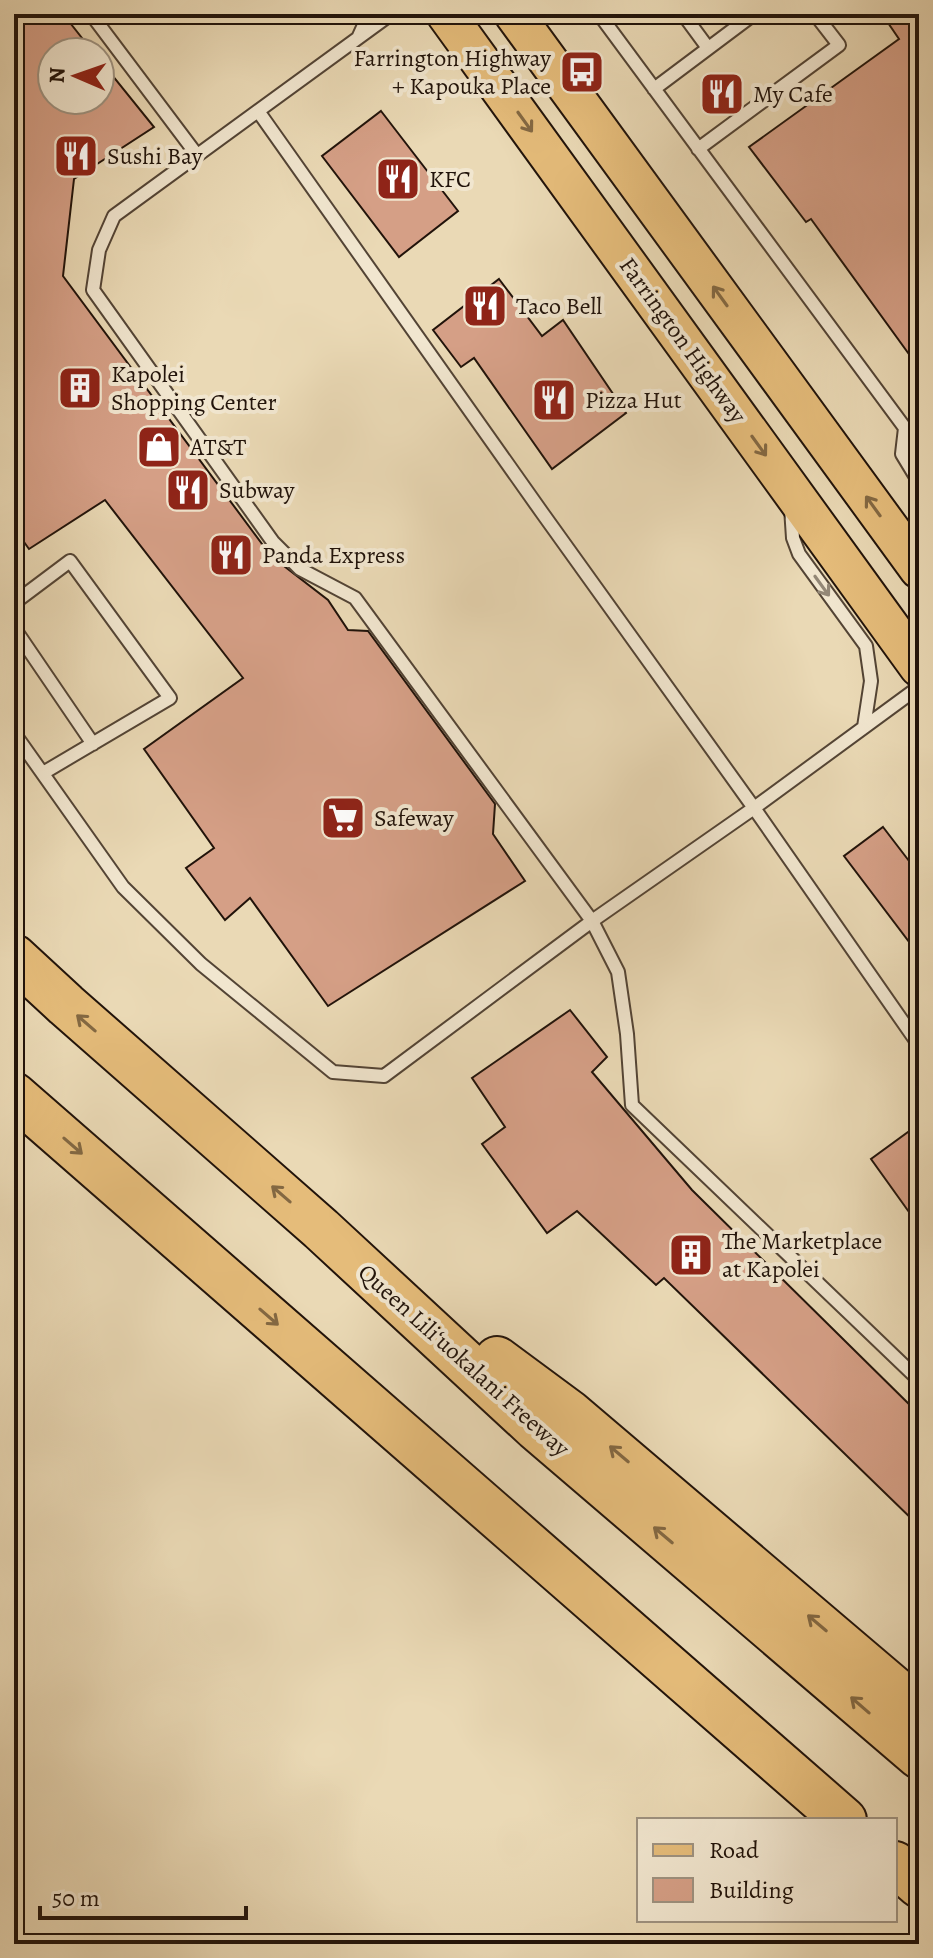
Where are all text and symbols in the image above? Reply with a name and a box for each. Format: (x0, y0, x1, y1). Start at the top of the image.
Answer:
north arrow (36, 36, 116, 116)
place label: Farrington Highway + Kapouka Place (353, 42, 551, 102)
bus stop icon: Farrington Highway + Kapouka Place (558, 48, 606, 96)
text: N (42, 67, 72, 84)
restaurant icon: My Cafe (698, 70, 746, 118)
place label: My Cafe (753, 78, 833, 110)
one-way arrow (517, 111, 533, 133)
restaurant icon: Sushi Bay (52, 132, 100, 180)
place label: Sushi Bay (107, 140, 203, 172)
restaurant icon: KFC (374, 155, 422, 203)
place label: KFC (429, 163, 471, 195)
street label: Farrington Highway (612, 251, 754, 430)
restaurant icon: Taco Bell (461, 282, 509, 330)
one-way arrow (712, 286, 729, 307)
place label: Taco Bell (516, 290, 602, 322)
place label: Kapolei Shopping Center (111, 358, 277, 418)
building icon: Kapolei Shopping Center (56, 364, 104, 412)
restaurant icon: Pizza Hut (530, 376, 578, 424)
place label: Pizza Hut (585, 384, 682, 416)
shop icon: AT&T (135, 423, 183, 471)
place label: AT&T (189, 431, 246, 463)
one-way arrow (751, 435, 768, 457)
restaurant icon: Subway (164, 466, 212, 514)
place label: Subway (219, 474, 295, 506)
one-way arrow (865, 496, 882, 517)
restaurant icon: Panda Express (207, 531, 255, 579)
place label: Panda Express (262, 539, 405, 571)
one-way arrow (814, 574, 830, 596)
supermarket icon: Safeway (319, 794, 367, 842)
place label: Safeway (374, 802, 454, 834)
one-way arrow (76, 1014, 96, 1032)
one-way arrow (62, 1137, 82, 1155)
one-way arrow (271, 1186, 291, 1204)
place label: The Marketplace at Kapolei (722, 1225, 882, 1285)
building icon: The Marketplace at Kapolei (667, 1231, 715, 1279)
street label: Queen Liliʻuokalani Freeway (351, 1256, 577, 1464)
one-way arrow (258, 1308, 279, 1326)
one-way arrow (609, 1445, 630, 1463)
one-way arrow (653, 1526, 673, 1544)
one-way arrow (808, 1614, 828, 1632)
one-way arrow (850, 1696, 871, 1714)
legend (637, 1818, 897, 1922)
text: Road (709, 1834, 759, 1866)
scale bar (40, 1870, 246, 1920)
text: Building (709, 1874, 794, 1906)
text: 50 m (52, 1882, 100, 1914)

